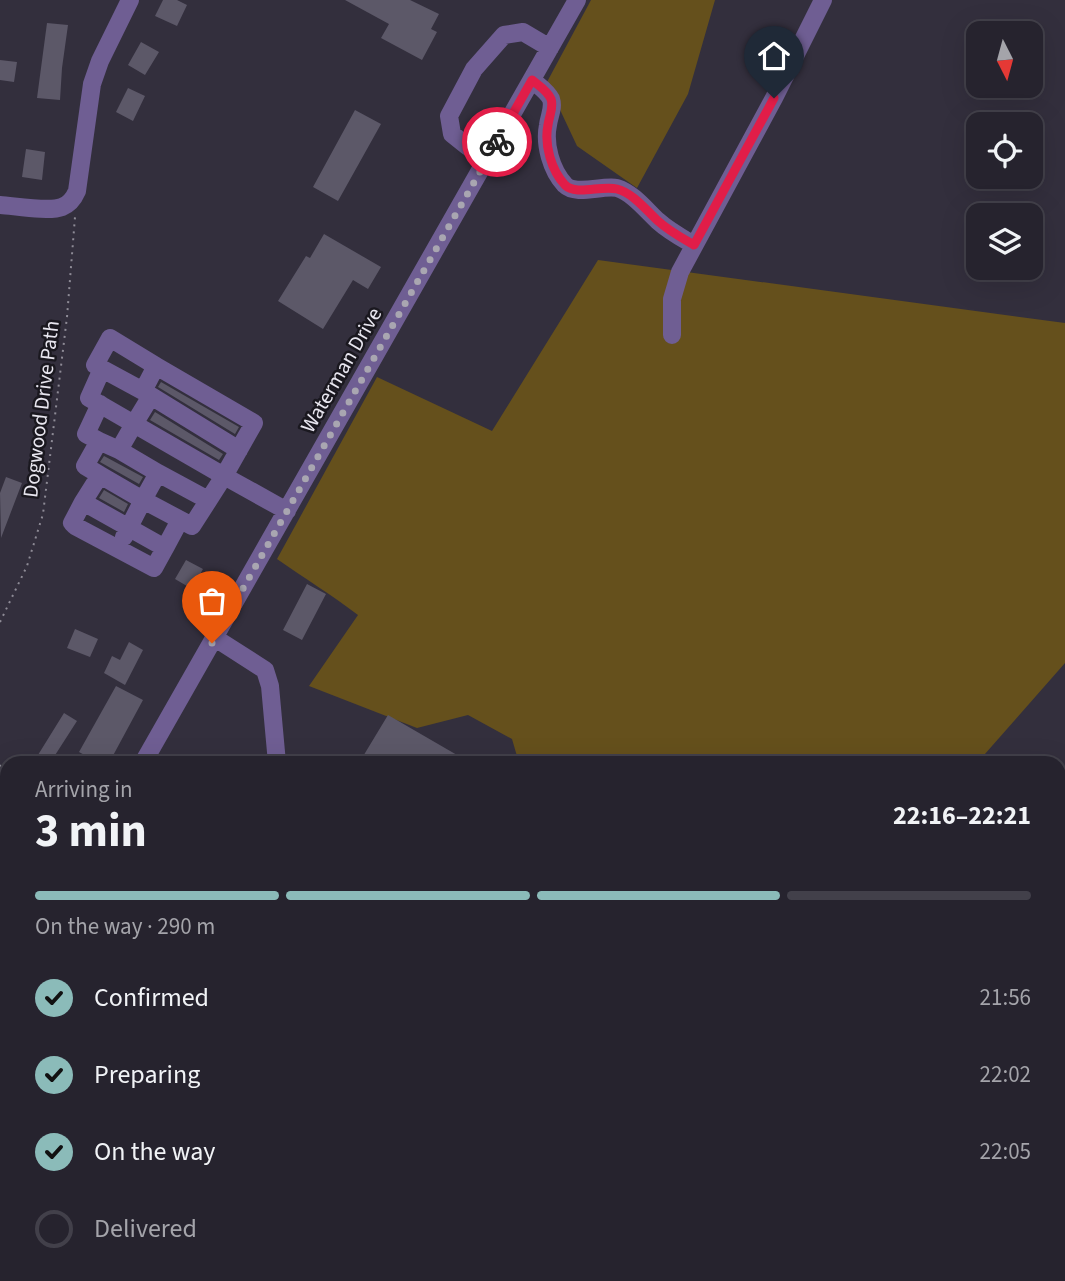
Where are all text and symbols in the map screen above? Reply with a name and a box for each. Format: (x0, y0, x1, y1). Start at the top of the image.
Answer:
north arrow (966, 21, 1043, 98)
map controls (966, 21, 1043, 280)
pin (744, 26, 804, 98)
icon: home (755, 37, 793, 75)
courier (462, 107, 532, 177)
button: locate (966, 112, 1043, 189)
icon: bike (478, 123, 516, 161)
button: layers (966, 203, 1043, 280)
street label: Waterman Drive (293, 302, 389, 438)
street label: Dogwood Drive Path (15, 319, 67, 499)
pin (182, 571, 242, 643)
icon: bag (193, 582, 231, 620)
text: Arriving in (35, 773, 133, 806)
text: 22:16–22:21 (893, 797, 1031, 834)
text: 3 min (35, 799, 147, 864)
text: On the way · 290 m (35, 910, 215, 943)
icon: check (35, 979, 73, 1017)
text: Confirmed (94, 979, 209, 1016)
text: 21:56 (980, 981, 1031, 1014)
icon: check (35, 1056, 73, 1094)
text: Preparing (94, 1056, 200, 1093)
text: 22:02 (980, 1058, 1031, 1091)
icon: check (35, 1133, 73, 1171)
text: On the way (94, 1133, 215, 1170)
text: 22:05 (980, 1135, 1031, 1168)
text: Delivered (94, 1210, 197, 1247)

